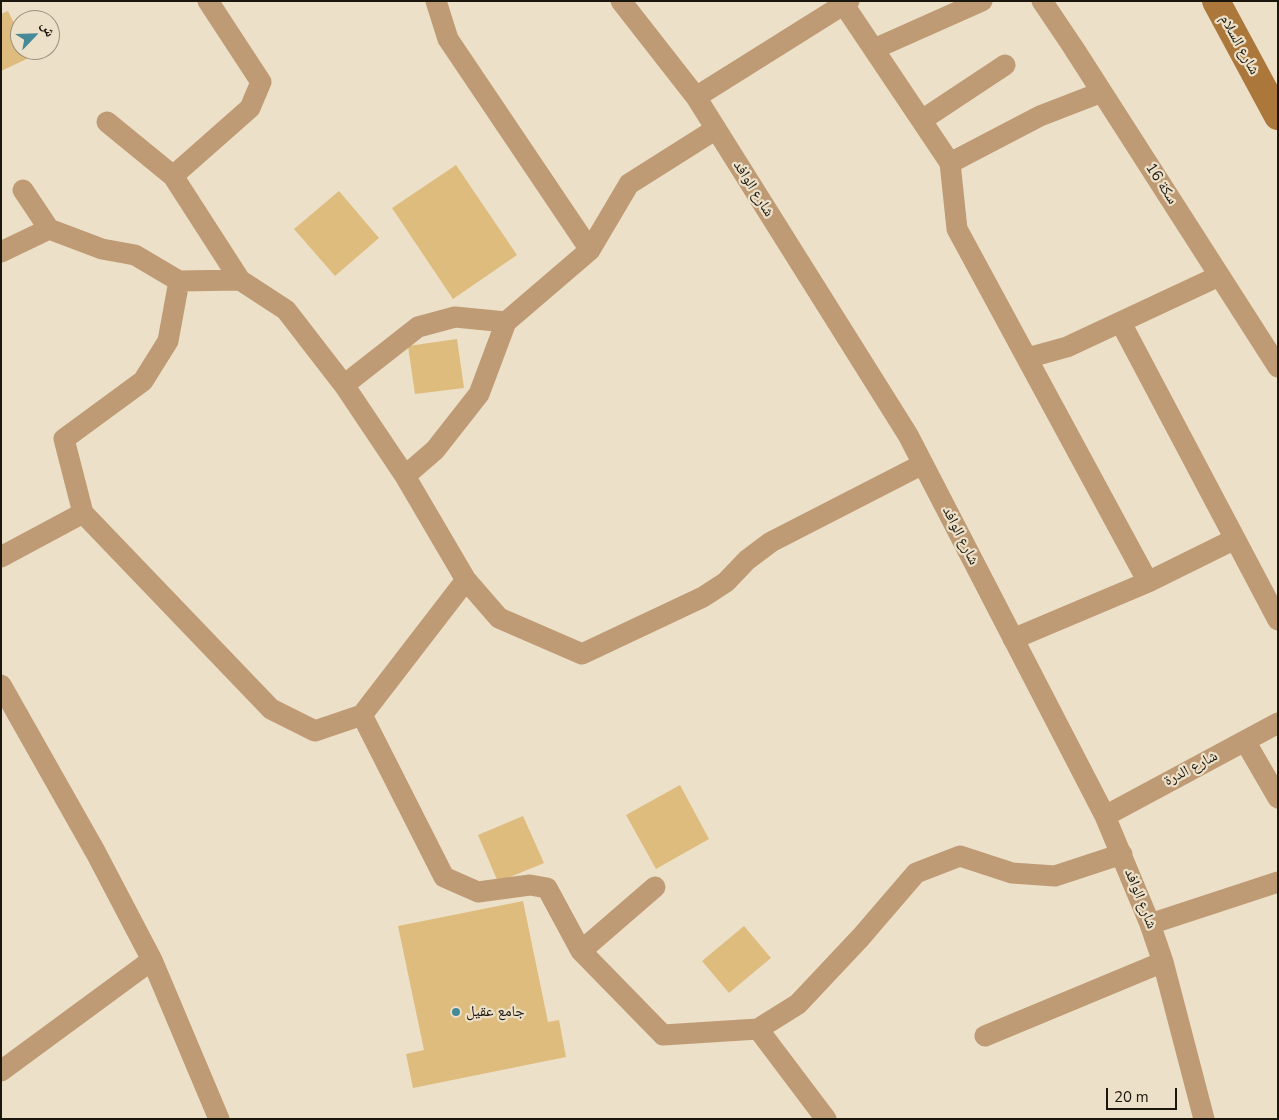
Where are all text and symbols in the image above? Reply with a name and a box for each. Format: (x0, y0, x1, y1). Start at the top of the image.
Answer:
north arrow (10, 10, 60, 60)
street label: شارع السلام (1215, 12, 1263, 78)
text: ش (37, 18, 60, 40)
street label: شارع الوافد (729, 157, 777, 221)
street label: سكة 16 (1141, 160, 1181, 208)
street label: شارع الوافد (938, 504, 982, 568)
street label: شارع الدرة (1161, 747, 1221, 791)
street label: شارع الوافد (1120, 866, 1160, 932)
place label: جامع عقيل (466, 1003, 525, 1021)
marker: جامع عقيل (450, 1006, 462, 1018)
scale bar (1109, 1078, 1180, 1110)
text: 20 m (1114, 1087, 1149, 1107)

